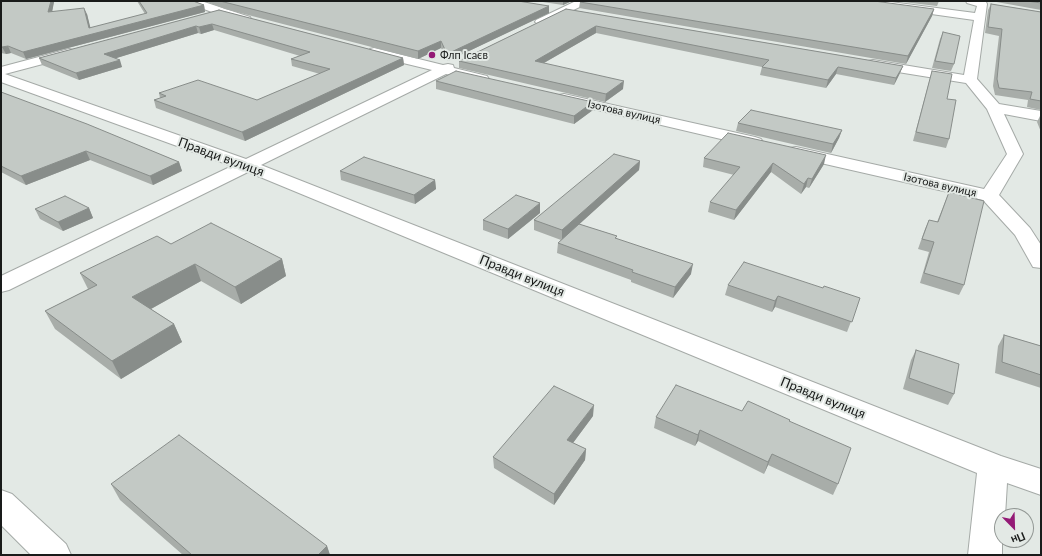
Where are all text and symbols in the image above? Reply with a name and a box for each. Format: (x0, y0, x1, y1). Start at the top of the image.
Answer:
place label: Флп Ісаєв (440, 48, 488, 62)
marker: Флп Ісаєв (427, 50, 437, 60)
street label: Ізотова вулиця (586, 97, 662, 127)
street label: Правди вулиця (176, 134, 266, 180)
street label: Ізотова вулиця (902, 170, 978, 200)
street label: Правди вулиця (477, 252, 567, 300)
street label: Правди вулиця (778, 374, 868, 422)
north arrow (994, 508, 1034, 548)
text: Пн (1009, 530, 1028, 547)

